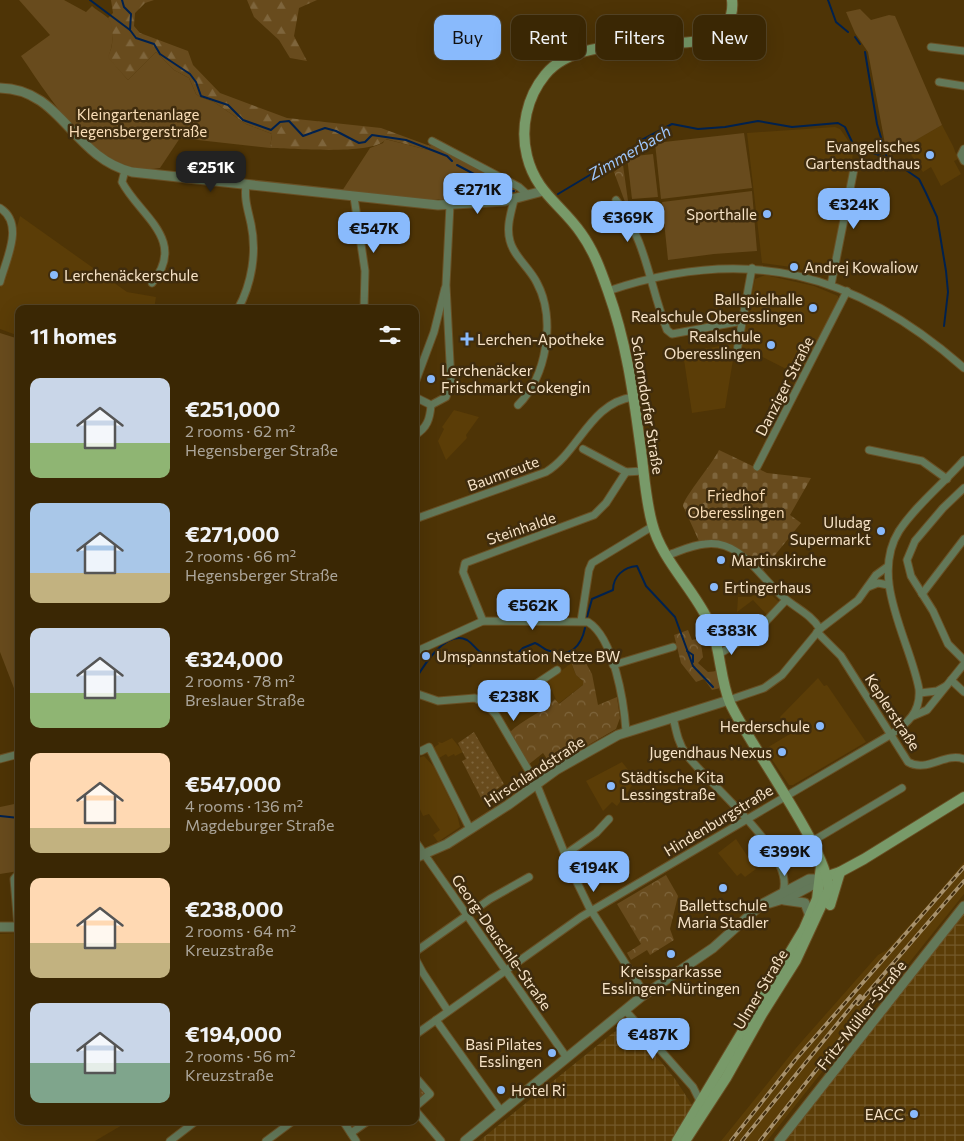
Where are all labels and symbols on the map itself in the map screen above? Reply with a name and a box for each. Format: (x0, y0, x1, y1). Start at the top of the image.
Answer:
park label: Kleingartenanlage Hegensbergerstraße (69, 105, 207, 140)
water label: Zimmerbach (583, 121, 674, 184)
place label: Evangelisches Gartenstadthaus (805, 137, 920, 172)
marker: Evangelisches Gartenstadthaus (924, 149, 936, 161)
pin: €251K (176, 150, 246, 193)
pin: €271K (443, 172, 513, 215)
pin: €324K (819, 188, 889, 230)
pin: €369K (593, 200, 663, 243)
place label: Sporthalle (686, 205, 757, 223)
marker: Sporthalle (761, 208, 773, 220)
pin: €547K (339, 212, 409, 254)
place label: Andrej Kowaliow (804, 258, 918, 276)
marker: Andrej Kowaliow (788, 261, 800, 273)
place label: Lerchenäckerschule (64, 266, 198, 284)
marker: Lerchenäckerschule (48, 269, 60, 281)
place label: Ballspielhalle Realschule Oberesslingen (631, 290, 803, 325)
marker: Ballspielhalle Realschule Oberesslingen (807, 302, 819, 314)
place label: Realschule Oberesslingen (664, 327, 761, 362)
place label: Lerchen-Apotheke (477, 330, 604, 348)
marker: Lerchen-Apotheke (461, 333, 473, 345)
street label: Danziger Straße (751, 333, 817, 439)
street label: Schorndorfer Straße (628, 335, 668, 476)
marker: Realschule Oberesslingen (765, 339, 777, 351)
place label: Lerchenäcker Frischmarkt Cokengin (441, 361, 590, 396)
marker: Lerchenäcker Frischmarkt Cokengin (425, 373, 437, 385)
street label: Baumreute (465, 452, 541, 494)
park label: Friedhof Oberesslingen (687, 486, 785, 521)
street label: Steinhalde (484, 508, 558, 548)
place label: Uludag Supermarkt (790, 513, 871, 548)
marker: Uludag Supermarkt (875, 525, 887, 537)
place label: Martinskirche (731, 551, 826, 569)
marker: Martinskirche (715, 554, 727, 566)
place label: Ertingerhaus (724, 578, 811, 596)
marker: Ertingerhaus (708, 581, 720, 593)
pin: €562K (498, 588, 568, 631)
pin: €383K (697, 614, 767, 656)
place label: Umspannstation Netze BW (436, 647, 620, 665)
marker: Umspannstation Netze BW (420, 650, 432, 662)
street label: Keplerstraße (862, 670, 924, 754)
pin: €238K (479, 680, 549, 722)
place label: Herderschule (720, 717, 810, 735)
marker: Herderschule (814, 720, 826, 732)
street label: Hirschlandstraße (480, 732, 588, 810)
place label: Jugendhaus Nexus (649, 743, 772, 761)
marker: Jugendhaus Nexus (776, 746, 788, 758)
place label: Städtische Kita Lessingstraße (621, 768, 724, 803)
marker: Städtische Kita Lessingstraße (605, 780, 617, 792)
street label: Hindenburgstraße (660, 780, 776, 860)
pin: €399K (750, 834, 820, 877)
pin: €194K (559, 850, 629, 893)
street label: Georg-Deuschle-Straße (448, 871, 556, 1013)
marker: Ballettschule Maria Stadler (717, 882, 729, 894)
place label: Ballettschule Maria Stadler (677, 896, 769, 931)
street label: Ulmer Straße (729, 946, 791, 1032)
marker: Kreissparkasse Esslingen-Nürtingen (665, 948, 677, 960)
street label: Fritz-Müller-Straße (813, 957, 909, 1073)
place label: Kreissparkasse Esslingen-Nürtingen (602, 962, 740, 997)
pin: €487K (618, 1018, 688, 1060)
place label: Basi Pilates Esslingen (465, 1035, 542, 1070)
marker: Basi Pilates Esslingen (546, 1047, 558, 1059)
place label: Hotel Ri (511, 1081, 566, 1099)
marker: Hotel Ri (495, 1084, 507, 1096)
place label: EACC (865, 1105, 904, 1123)
marker: EACC (908, 1108, 920, 1120)

